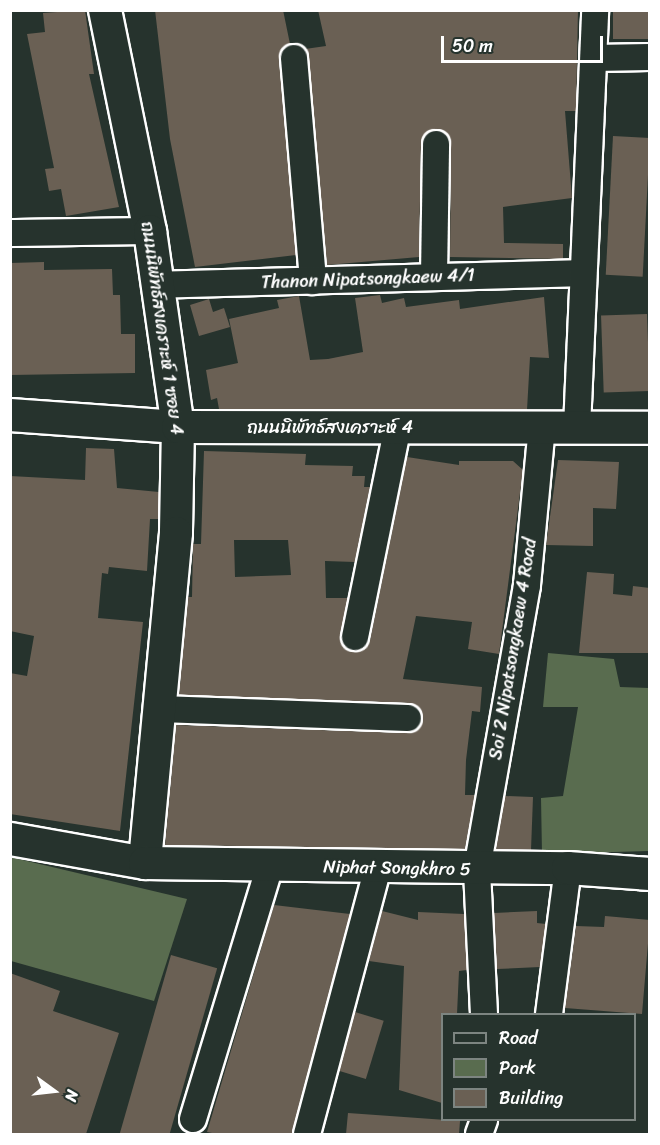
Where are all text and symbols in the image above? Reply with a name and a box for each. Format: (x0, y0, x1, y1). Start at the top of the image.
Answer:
scale bar (444, 24, 606, 62)
text: 50 m (452, 30, 493, 62)
street label: ถนนนิพัทธ์สงเคราะห์ 1 ซอย 4 (136, 220, 188, 436)
street label: Thanon Nipatsongkaew 4/1 (261, 264, 475, 294)
street label: ถนนนิพัทธ์สงเคราะห์ 4 (247, 416, 413, 438)
street label: Soi 2 Nipatsongkaew 4 Road (485, 537, 541, 761)
street label: Niphat Songkhro 5 (323, 856, 471, 880)
legend (441, 1013, 636, 1121)
text: Road (499, 1022, 538, 1054)
text: Park (499, 1052, 536, 1084)
north arrow (24, 1061, 84, 1121)
text: Building (499, 1082, 563, 1114)
text: N (56, 1087, 87, 1105)

